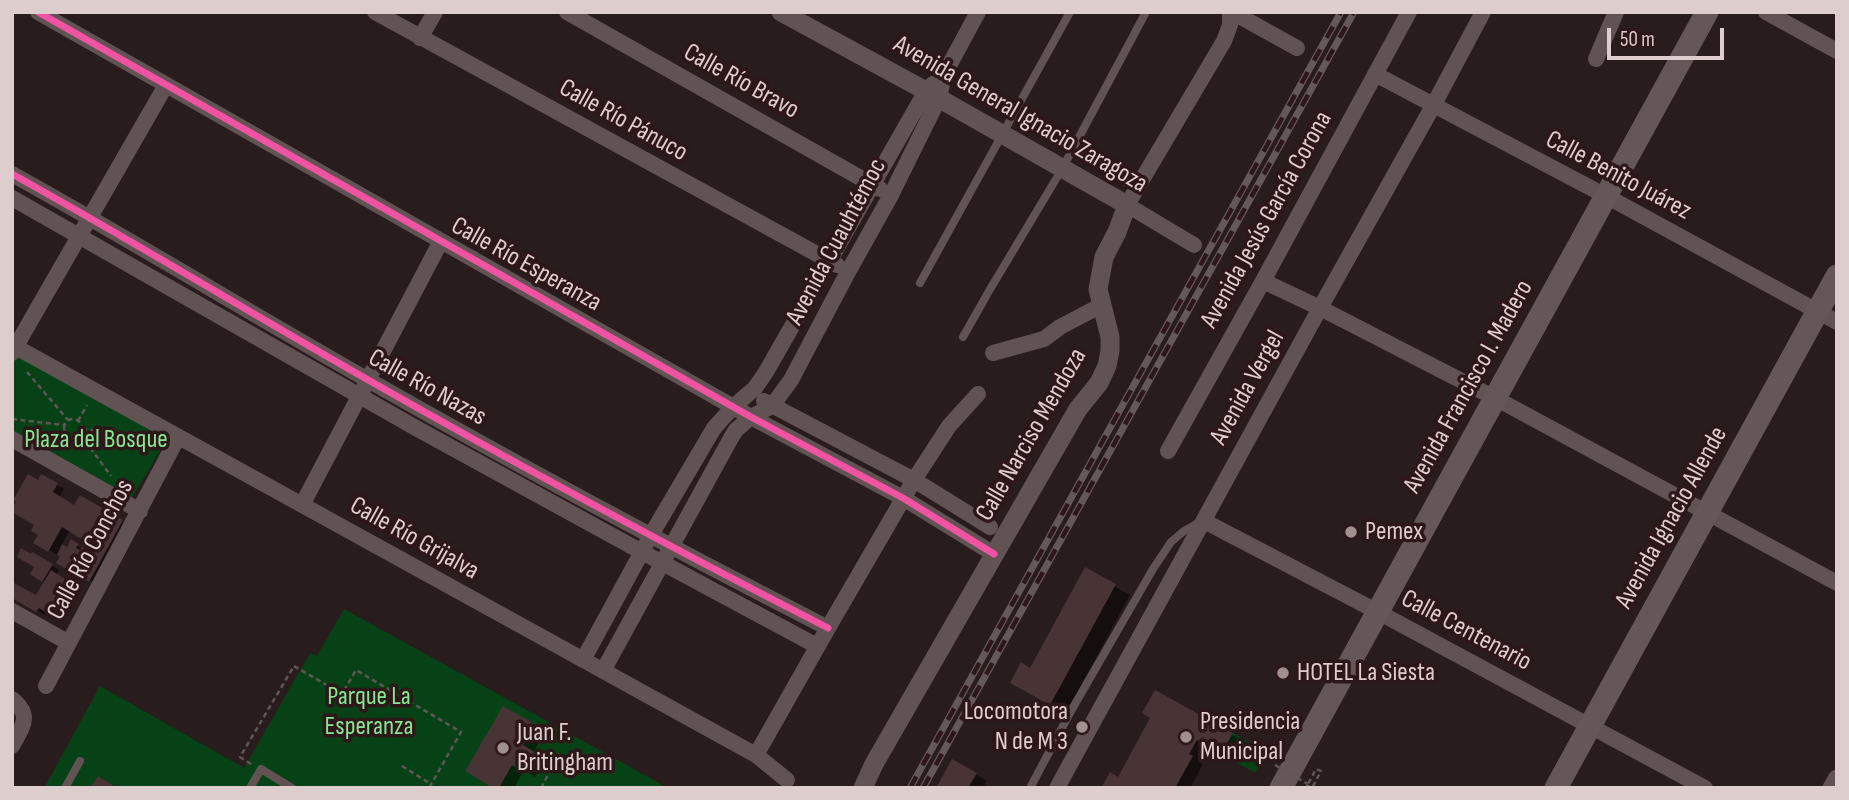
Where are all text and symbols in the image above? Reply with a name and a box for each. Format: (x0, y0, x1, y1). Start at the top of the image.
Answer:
scale bar (1611, 14, 1728, 58)
text: 50 m (1620, 27, 1655, 52)
street label: Avenida General Ignacio Zaragoza (888, 30, 1152, 200)
street label: Calle Río Bravo (678, 37, 804, 127)
street label: Calle Río Pánuco (553, 73, 693, 169)
street label: Avenida Jesús García Corona (1194, 106, 1340, 334)
street label: Calle Benito Juárez (1540, 125, 1696, 227)
street label: Avenida Cuauhtémoc (780, 154, 894, 330)
street label: Calle Río Esperanza (445, 211, 607, 319)
street label: Avenida Francisco I. Madero (1397, 275, 1541, 499)
street label: Avenida Vergel (1204, 325, 1292, 451)
street label: Calle Río Nazas (363, 343, 491, 433)
street label: Calle Narciso Mendoza (970, 343, 1094, 527)
street label: Avenida Ignacio Allende (1609, 422, 1735, 614)
park label: Plaza del Bosque (24, 424, 168, 456)
street label: Calle Río Conchos (41, 475, 141, 625)
street label: Calle Río Grijalva (344, 491, 484, 587)
place label: Pemex (1365, 516, 1423, 548)
marker: Pemex (1343, 524, 1359, 540)
street label: Calle Centenario (1396, 584, 1536, 678)
place label: HOTEL La Siesta (1297, 657, 1435, 689)
marker: HOTEL La Siesta (1275, 665, 1291, 681)
park label: Parque La Esperanza (325, 681, 413, 742)
place label: Locomotora N de M 3 (964, 696, 1068, 758)
place label: Presidencia Municipal (1200, 706, 1300, 768)
place label: Juan F. Britingham (517, 717, 613, 778)
marker: Locomotora N de M 3 (1074, 719, 1090, 735)
marker: Presidencia Municipal (1178, 729, 1194, 745)
marker: Juan F. Britingham (495, 740, 511, 756)

